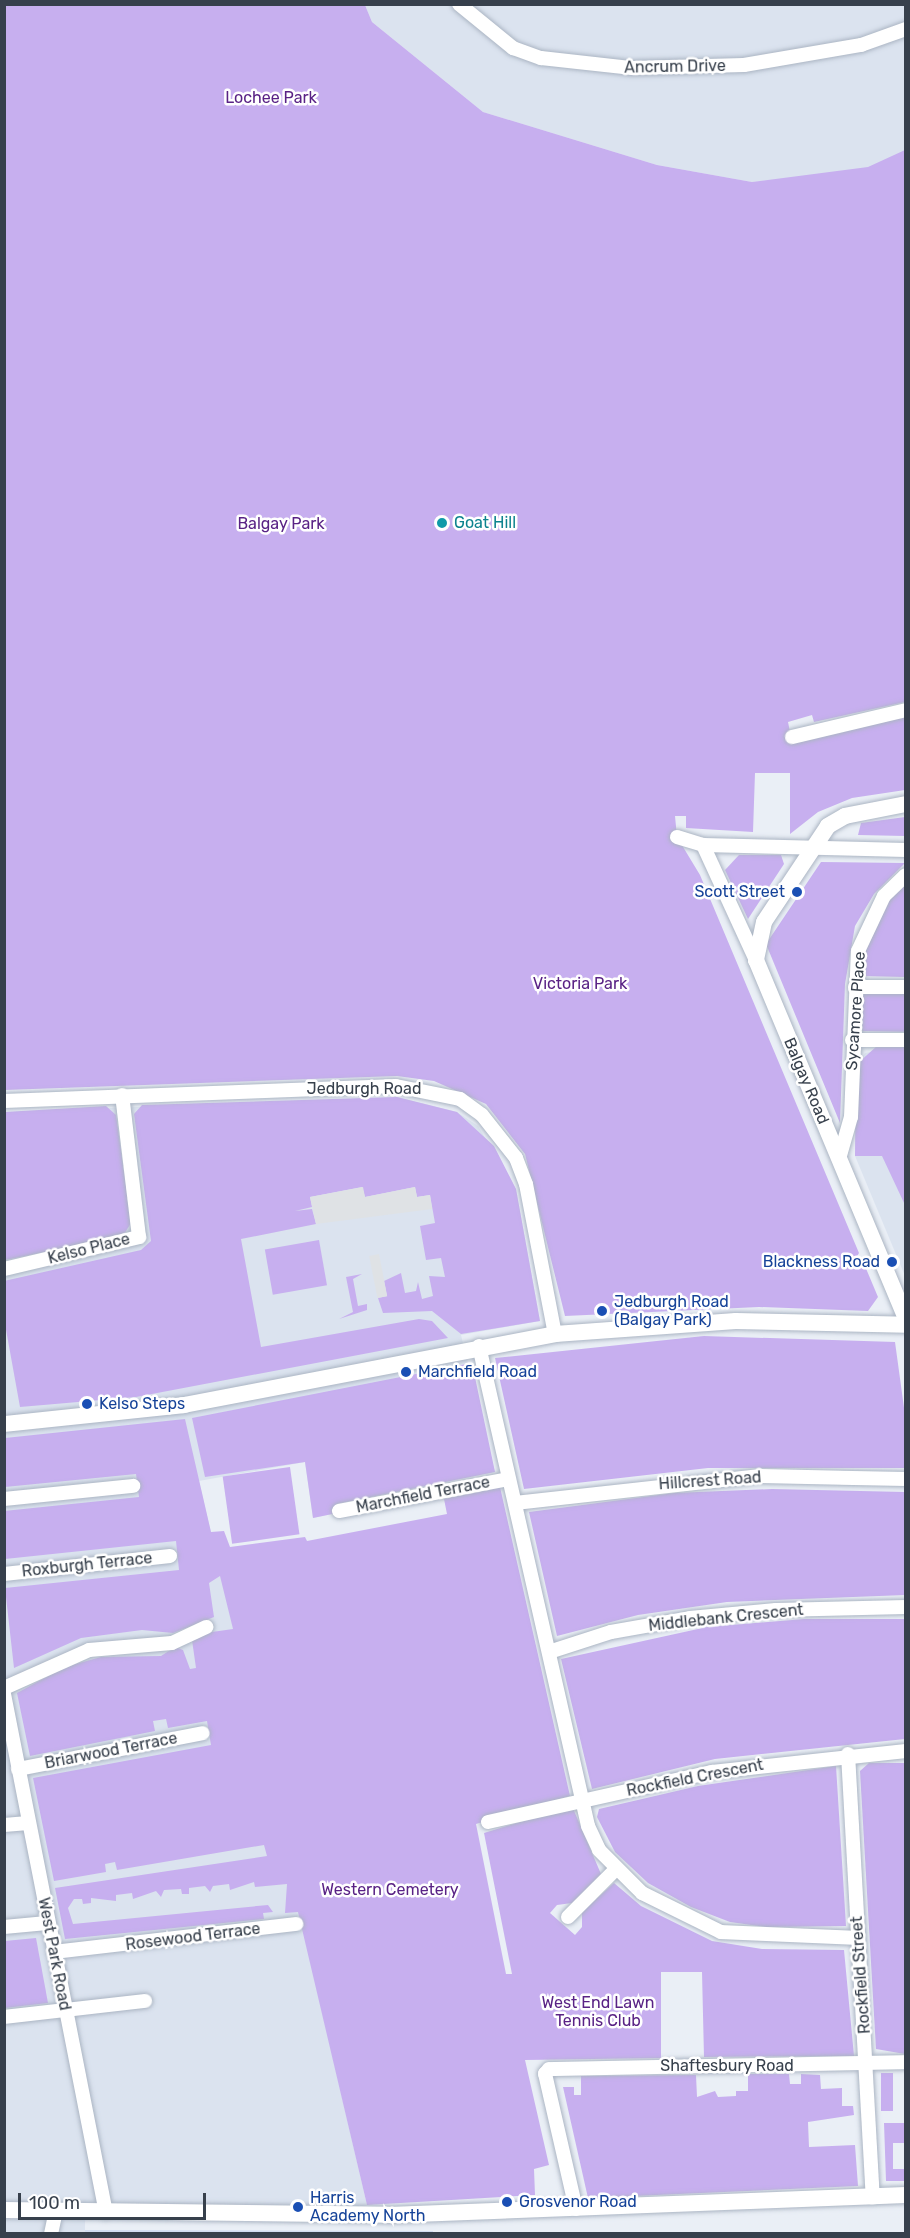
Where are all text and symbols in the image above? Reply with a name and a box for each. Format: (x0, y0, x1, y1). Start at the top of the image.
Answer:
street label: Ancrum Drive (624, 57, 726, 77)
park label: Lochee Park (225, 88, 317, 108)
place label: Goat Hill (454, 513, 516, 533)
park label: Balgay Park (237, 514, 325, 534)
marker: Goat Hill (435, 516, 449, 530)
place label: Scott Street (694, 882, 785, 902)
marker: Scott Street (790, 885, 804, 899)
street label: Sycamore Place (842, 951, 870, 1071)
park label: Victoria Park (533, 974, 627, 994)
street label: Balgay Road (779, 1035, 833, 1127)
street label: Jedburgh Road (307, 1079, 421, 1099)
street label: Kelso Place (46, 1230, 132, 1268)
place label: Blackness Road (763, 1252, 880, 1272)
marker: Blackness Road (885, 1255, 899, 1269)
place label: Jedburgh Road (Balgay Park) (614, 1292, 729, 1330)
marker: Jedburgh Road (Balgay Park) (595, 1304, 609, 1318)
place label: Marchfield Road (418, 1362, 537, 1382)
marker: Marchfield Road (399, 1365, 413, 1379)
place label: Kelso Steps (99, 1394, 185, 1414)
marker: Kelso Steps (80, 1397, 94, 1411)
street label: Hillcrest Road (658, 1468, 762, 1494)
street label: Marchfield Terrace (354, 1473, 492, 1517)
street label: Roxburgh Terrace (21, 1549, 153, 1581)
street label: Middlebank Crescent (647, 1600, 805, 1636)
street label: Briarwood Terrace (43, 1729, 179, 1773)
street label: Rockfield Crescent (625, 1755, 765, 1801)
park label: Western Cemetery (321, 1880, 459, 1900)
street label: West Park Road (34, 1896, 74, 2012)
street label: Rockfield Street (847, 1915, 875, 2035)
street label: Rosewood Terrace (124, 1919, 262, 1955)
park label: West End Lawn Tennis Club (542, 1993, 654, 2031)
street label: Shaftesbury Road (660, 2056, 794, 2076)
scale bar (21, 2181, 208, 2219)
place label: Harris Academy North (310, 2188, 426, 2226)
text: 100 m (29, 2192, 80, 2214)
place label: Grosvenor Road (519, 2192, 637, 2212)
marker: Grosvenor Road (500, 2195, 514, 2209)
marker: Harris Academy North (291, 2200, 305, 2214)

